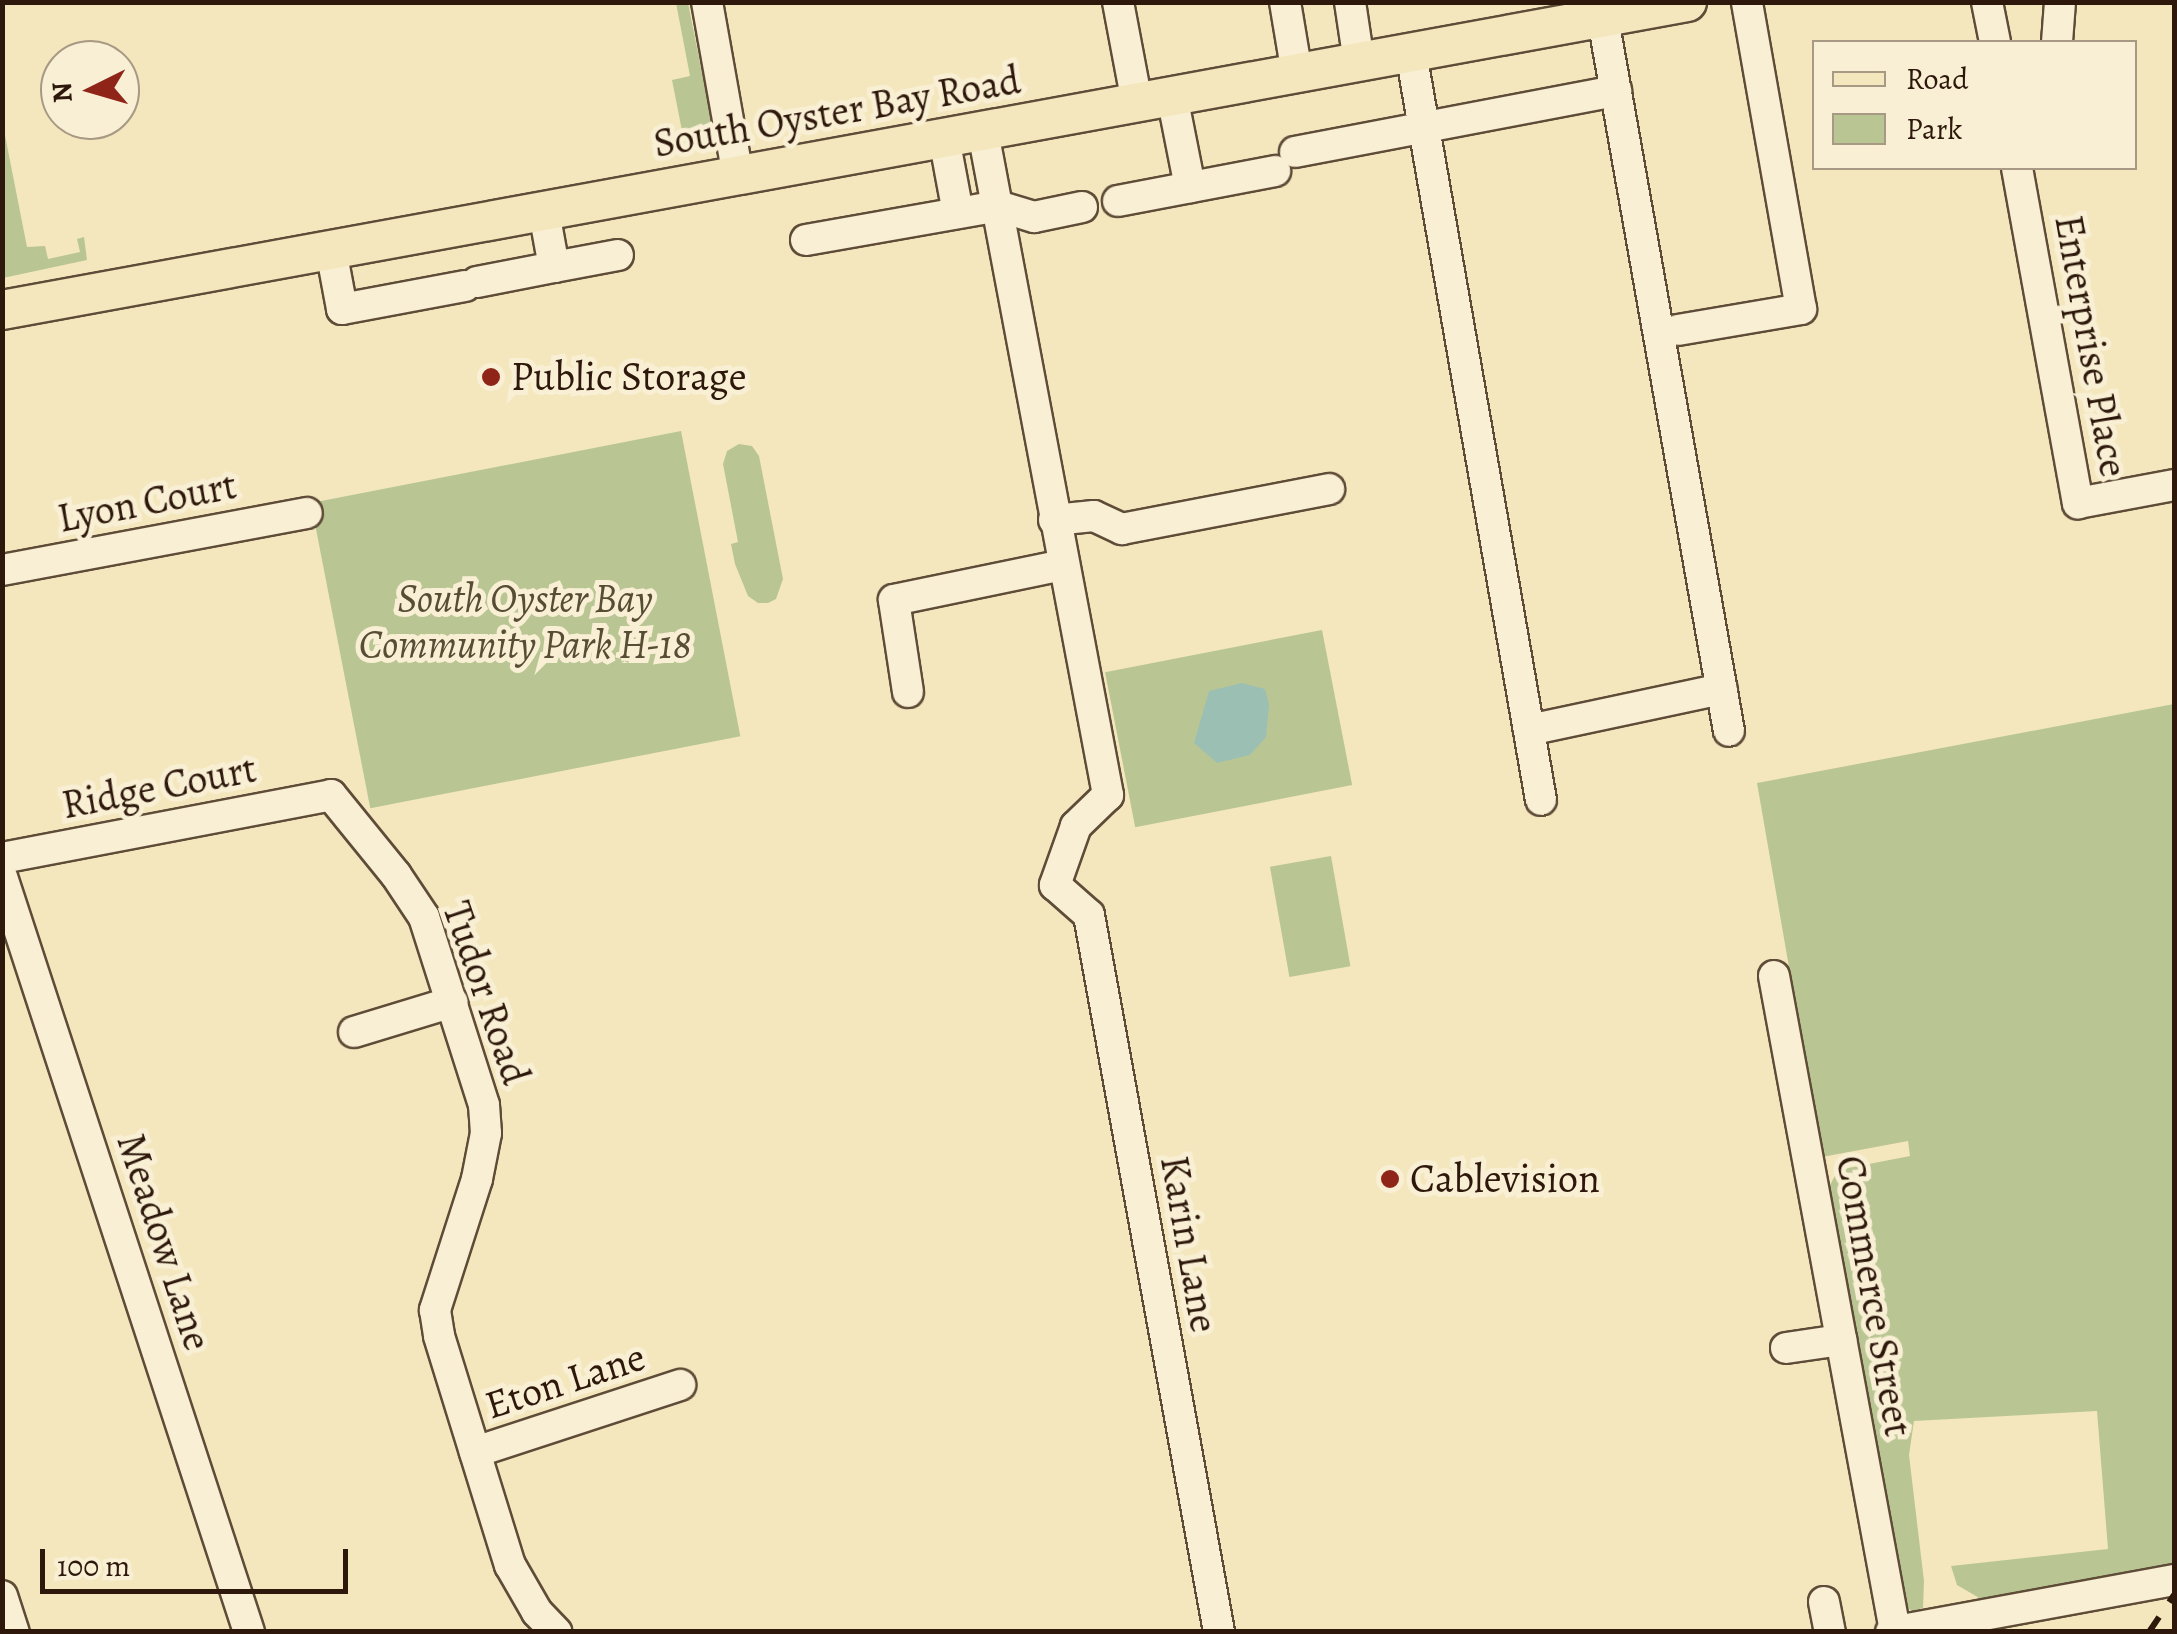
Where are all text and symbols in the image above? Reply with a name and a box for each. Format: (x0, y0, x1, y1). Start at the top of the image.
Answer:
north arrow (40, 40, 140, 140)
legend (1812, 40, 2137, 170)
street label: South Oyster Bay Road (650, 56, 1024, 168)
text: Road (1906, 59, 1968, 99)
text: N (42, 81, 82, 104)
text: Park (1906, 109, 1962, 149)
street label: Enterprise Place (2044, 211, 2138, 481)
place label: Public Storage (511, 353, 747, 401)
marker: Public Storage (480, 366, 502, 388)
street label: Lyon Court (54, 461, 240, 543)
park label: South Oyster Bay Community Park H-18 (359, 575, 691, 669)
street label: Ridge Court (58, 745, 260, 829)
street label: Tudor Road (432, 895, 540, 1091)
street label: Meadow Lane (106, 1127, 222, 1357)
street label: Karin Lane (1150, 1152, 1228, 1336)
street label: Commerce Street (1826, 1152, 1922, 1440)
place label: Cablevision (1410, 1155, 1600, 1203)
marker: Cablevision (1379, 1168, 1401, 1190)
street label: Eton Lane (479, 1333, 651, 1429)
scale bar (45, 1529, 352, 1591)
text: 100 m (57, 1546, 130, 1586)

